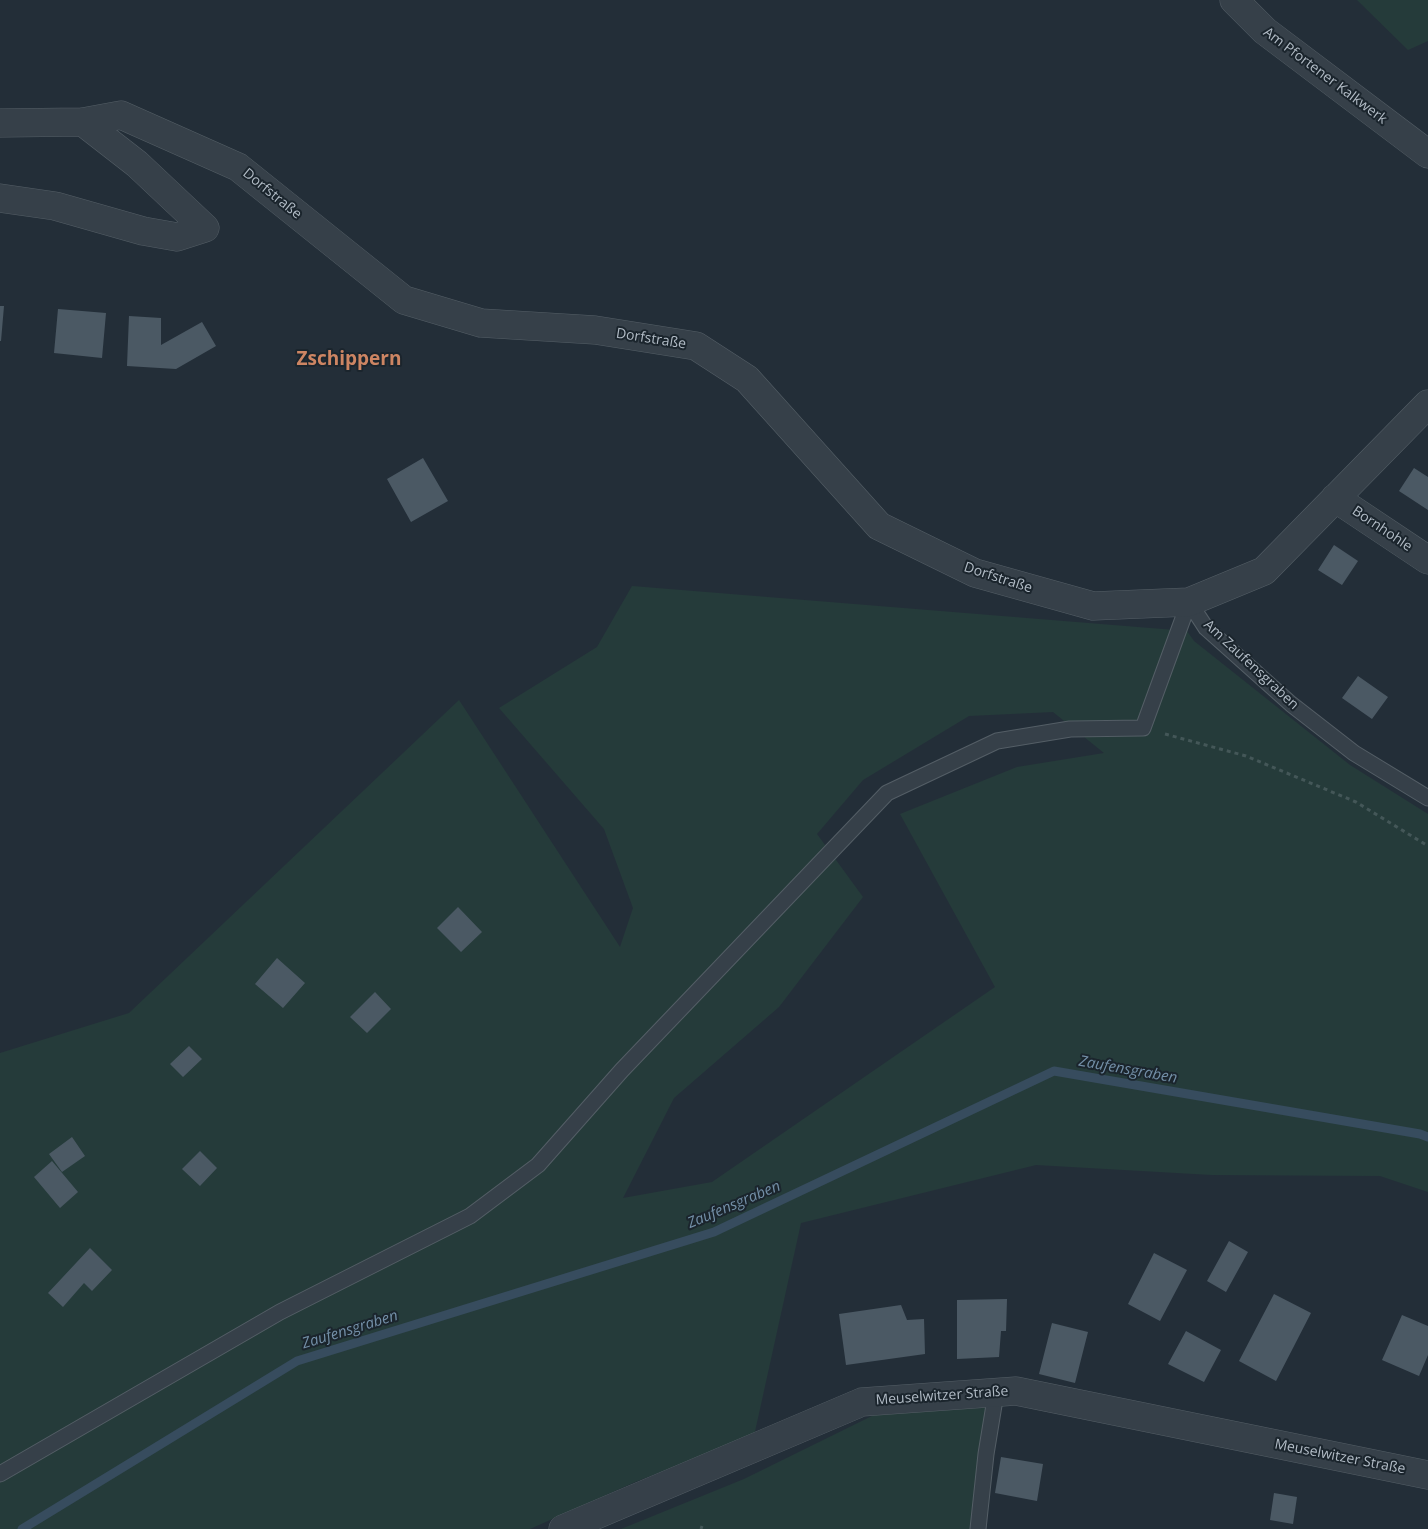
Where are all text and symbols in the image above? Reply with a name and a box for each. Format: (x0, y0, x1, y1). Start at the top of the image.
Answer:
street label: Am Pfortener Kalkwerk (1260, 24, 1390, 128)
street label: Dorfstraße (239, 165, 305, 223)
street label: Dorfstraße (615, 325, 687, 353)
district label: Zschippern (297, 349, 401, 371)
street label: Bornhohle (1349, 503, 1415, 555)
street label: Dorfstraße (962, 559, 1034, 597)
street label: Am Zaufensgraben (1200, 617, 1302, 713)
water label: Zaufensgraben (1078, 1053, 1178, 1087)
water label: Zaufensgraben (685, 1177, 783, 1233)
water label: Zaufensgraben (300, 1307, 400, 1353)
street label: Meuselwitzer Straße (875, 1383, 1009, 1409)
street label: Meuselwitzer Straße (1273, 1436, 1407, 1478)

